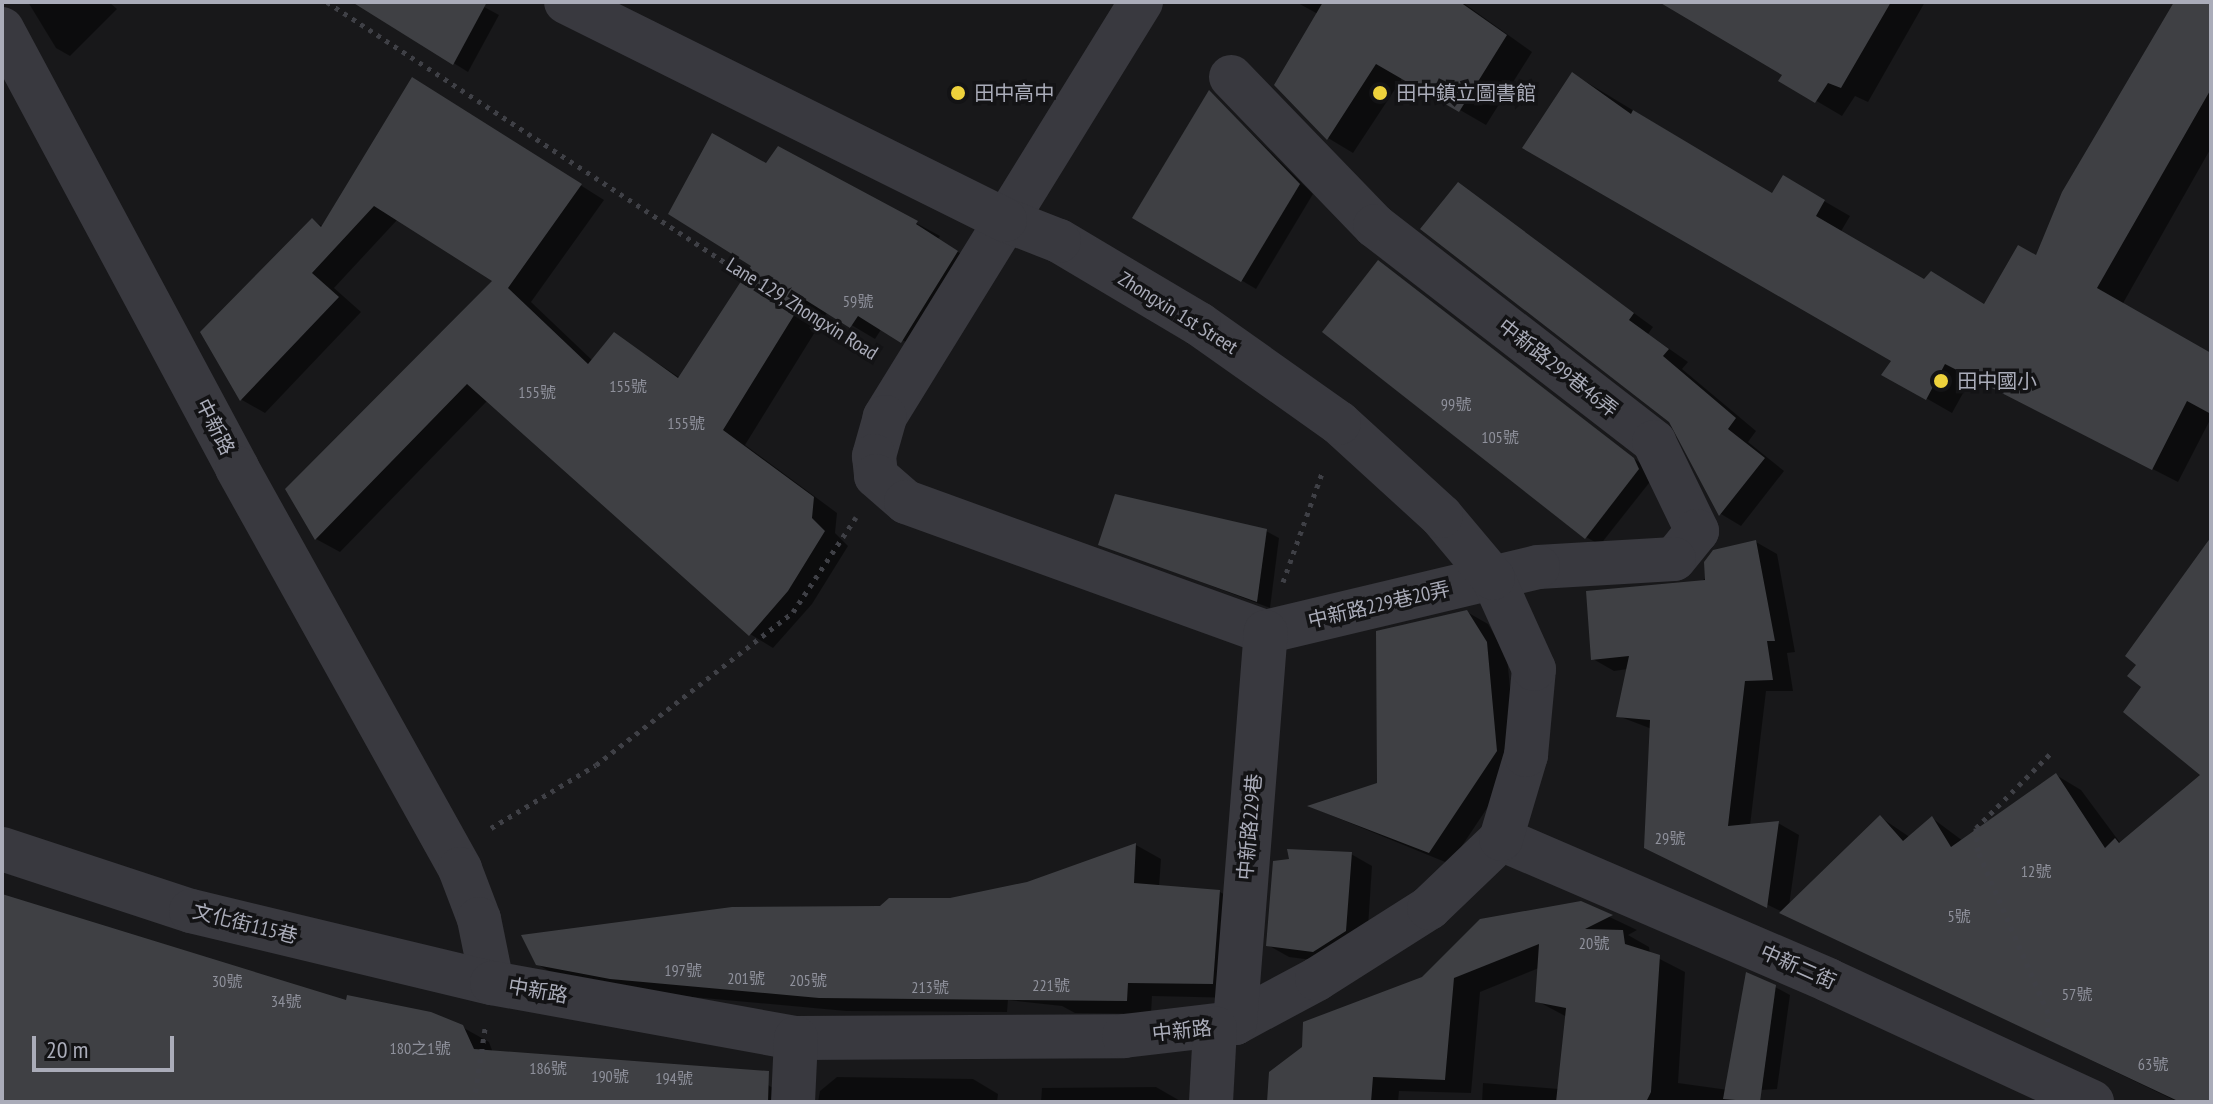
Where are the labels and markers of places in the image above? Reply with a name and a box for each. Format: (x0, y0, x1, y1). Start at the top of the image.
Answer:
place label: 田中高中 (974, 81, 1054, 105)
place label: 田中鎮立圖書館 (1396, 81, 1536, 105)
marker: 田中高中 (949, 84, 967, 102)
marker: 田中鎮立圖書館 (1371, 84, 1389, 102)
place label: 田中國小 (1957, 369, 2037, 393)
marker: 田中國小 (1932, 372, 1950, 390)

